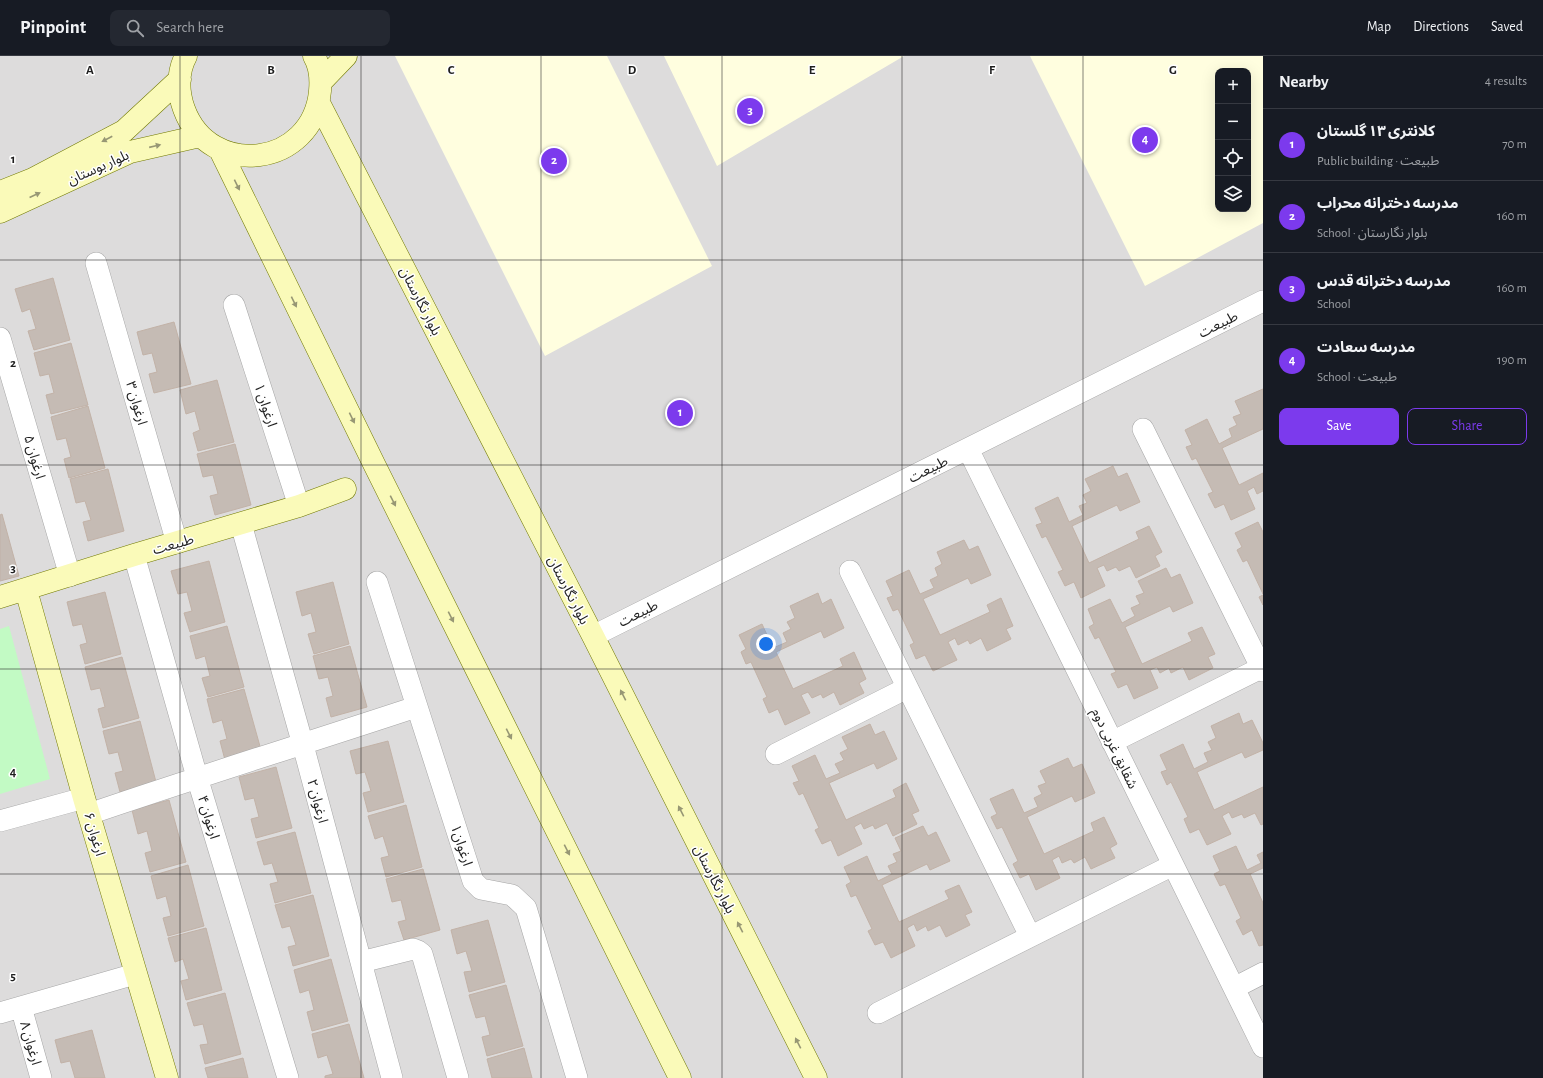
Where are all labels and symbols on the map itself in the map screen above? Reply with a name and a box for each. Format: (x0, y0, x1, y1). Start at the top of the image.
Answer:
text: A (86, 64, 94, 77)
text: B (267, 64, 275, 77)
text: C (448, 64, 455, 77)
text: D (628, 64, 637, 77)
text: E (809, 64, 816, 77)
text: F (989, 64, 996, 77)
text: G (1169, 64, 1177, 77)
pin: 3 (737, 96, 763, 126)
pin: 4 (1132, 125, 1158, 155)
one-way arrow (101, 136, 113, 143)
one-way arrow (149, 143, 162, 149)
pin: 2 (541, 146, 567, 176)
street label: بلوار بوستان (66, 148, 132, 189)
text: 1 (11, 153, 15, 166)
one-way arrow (234, 179, 240, 191)
one-way arrow (30, 192, 42, 198)
street label: بلوار نگارستان (396, 264, 444, 339)
one-way arrow (291, 296, 298, 307)
street label: طبیعت (1197, 309, 1240, 341)
text: 2 (10, 357, 16, 370)
street label: ارغوان ۳ (122, 380, 149, 427)
street label: ارغوان ۱ (250, 382, 279, 429)
pin: 1 (667, 398, 693, 428)
one-way arrow (349, 413, 355, 424)
street label: ارغوان ۵ (20, 434, 47, 481)
street label: طبیعت (907, 454, 950, 486)
one-way arrow (389, 495, 396, 507)
street label: طبیعت (151, 532, 195, 558)
street label: بلوار نگارستان (544, 553, 592, 628)
text: 3 (10, 562, 16, 575)
street label: طبیعت (617, 598, 660, 630)
one-way arrow (448, 612, 454, 623)
your location (756, 634, 776, 654)
one-way arrow (620, 689, 626, 701)
street label: شقایق غربی دوم (1086, 706, 1140, 792)
one-way arrow (506, 728, 512, 739)
text: 4 (10, 766, 17, 779)
street label: ارغوان ۲ (303, 778, 330, 825)
street label: ارغوان ۴ (194, 794, 221, 841)
one-way arrow (678, 805, 684, 817)
street label: ارغوان ۶ (80, 811, 107, 858)
street label: ارغوان۱ (447, 823, 474, 868)
street label: بلوار نگارستان (690, 842, 738, 917)
one-way arrow (564, 844, 570, 856)
one-way arrow (737, 921, 743, 933)
text: 5 (10, 970, 16, 983)
street label: ارغوان ۸ (16, 1020, 43, 1067)
one-way arrow (795, 1037, 802, 1049)

